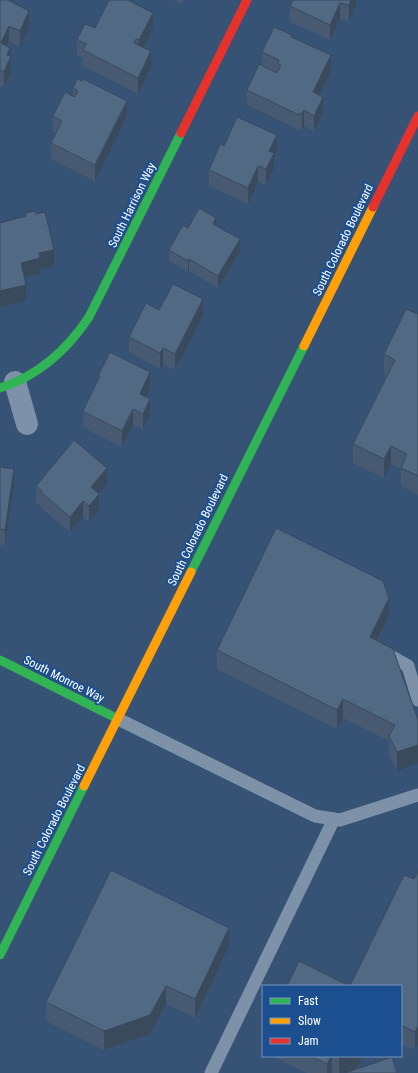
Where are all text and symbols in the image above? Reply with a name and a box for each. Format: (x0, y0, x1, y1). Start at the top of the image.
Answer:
street label: South Harrison Way (105, 160, 159, 250)
street label: South Colorado Boulevard (310, 182, 376, 298)
street label: South Colorado Boulevard (165, 472, 231, 588)
street label: South Monroe Way (21, 653, 107, 705)
street label: South Colorado Boulevard (20, 762, 88, 878)
legend (262, 985, 402, 1057)
text: Fast (298, 994, 319, 1008)
text: Slow (298, 1014, 321, 1028)
text: Jam (298, 1034, 319, 1048)

